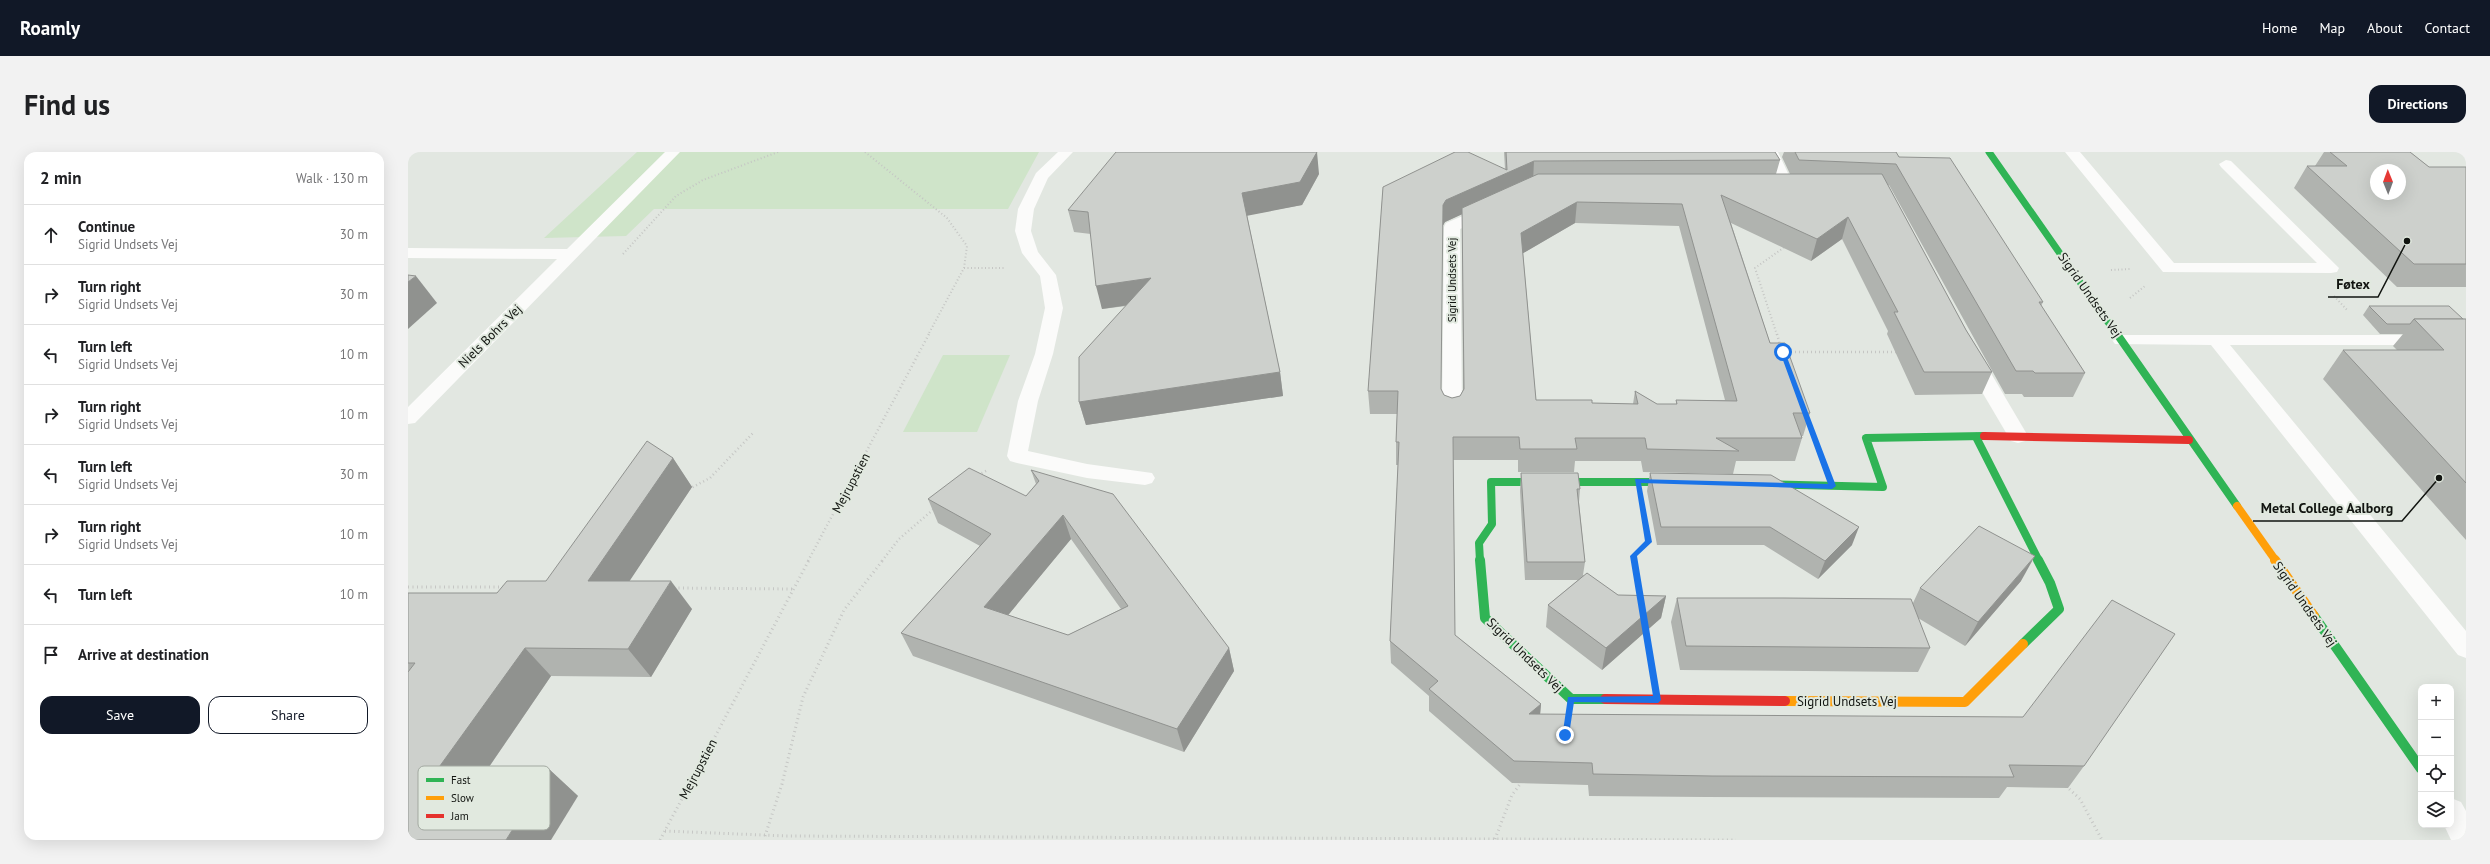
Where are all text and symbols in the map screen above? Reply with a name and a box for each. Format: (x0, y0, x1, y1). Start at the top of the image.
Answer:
text: Roamly (20, 16, 80, 40)
text: Home (2262, 19, 2297, 37)
text: Map (2319, 19, 2345, 37)
text: About (2367, 19, 2403, 37)
text: Contact (2425, 19, 2470, 37)
button: Directions (2369, 85, 2466, 123)
text: Find us (24, 86, 110, 123)
north arrow (2370, 164, 2406, 200)
text: 2 min (40, 167, 81, 189)
text: Walk · 130 m (296, 170, 368, 187)
text: Continue (78, 217, 135, 236)
icon: ahead (40, 224, 62, 246)
text: 30 m (340, 226, 368, 243)
text: Sigrid Undsets Vej (78, 236, 178, 253)
street label: Sigrid Undsets Vej (1445, 238, 1459, 322)
street label: Sigrid Undsets Vej (2054, 249, 2126, 341)
callout: Føtex (2328, 271, 2378, 297)
text: Føtex (2336, 275, 2370, 293)
text: Turn right (78, 277, 141, 296)
icon: right (40, 284, 62, 306)
text: 30 m (340, 286, 368, 303)
text: Sigrid Undsets Vej (78, 296, 178, 313)
street label: Niels Bohrs Vej (455, 301, 525, 371)
text: Turn left (78, 337, 132, 356)
route start (1774, 343, 1792, 361)
icon: left (40, 344, 62, 366)
text: 10 m (340, 346, 368, 363)
text: Sigrid Undsets Vej (78, 356, 178, 373)
text: Turn right (78, 397, 141, 416)
icon: right (40, 404, 62, 426)
text: 10 m (340, 406, 368, 423)
text: Sigrid Undsets Vej (78, 416, 178, 433)
street label: Mejrupstien (828, 450, 874, 516)
text: Turn left (78, 457, 132, 476)
icon: left (40, 464, 62, 486)
text: 30 m (340, 466, 368, 483)
text: Sigrid Undsets Vej (78, 476, 178, 493)
callout: Metal College Aalborg (2253, 495, 2402, 521)
text: Metal College Aalborg (2261, 499, 2393, 517)
text: Turn right (78, 517, 141, 536)
icon: right (40, 524, 62, 546)
text: 10 m (340, 526, 368, 543)
text: Sigrid Undsets Vej (78, 536, 178, 553)
street label: Sigrid Undsets Vej (2269, 558, 2341, 650)
icon: left (40, 584, 62, 606)
text: Turn left (78, 585, 132, 604)
text: 10 m (340, 586, 368, 603)
street label: Sigrid Undsets Vej (1483, 614, 1567, 696)
icon: arrive (40, 644, 62, 666)
text: Arrive at destination (78, 645, 209, 664)
map controls (2418, 684, 2454, 828)
button: + (2418, 684, 2454, 720)
street label: Sigrid Undsets Vej (1797, 693, 1897, 710)
button: Save (40, 696, 200, 734)
button: Share (208, 696, 368, 734)
button: − (2418, 720, 2454, 756)
route end (1556, 726, 1574, 744)
street label: Mejrupstien (675, 736, 721, 802)
button: locate (2418, 756, 2454, 792)
legend (418, 766, 550, 830)
text: Fast (451, 773, 471, 787)
text: Slow (451, 791, 474, 805)
button: layers (2418, 792, 2454, 828)
text: Jam (450, 809, 469, 823)

